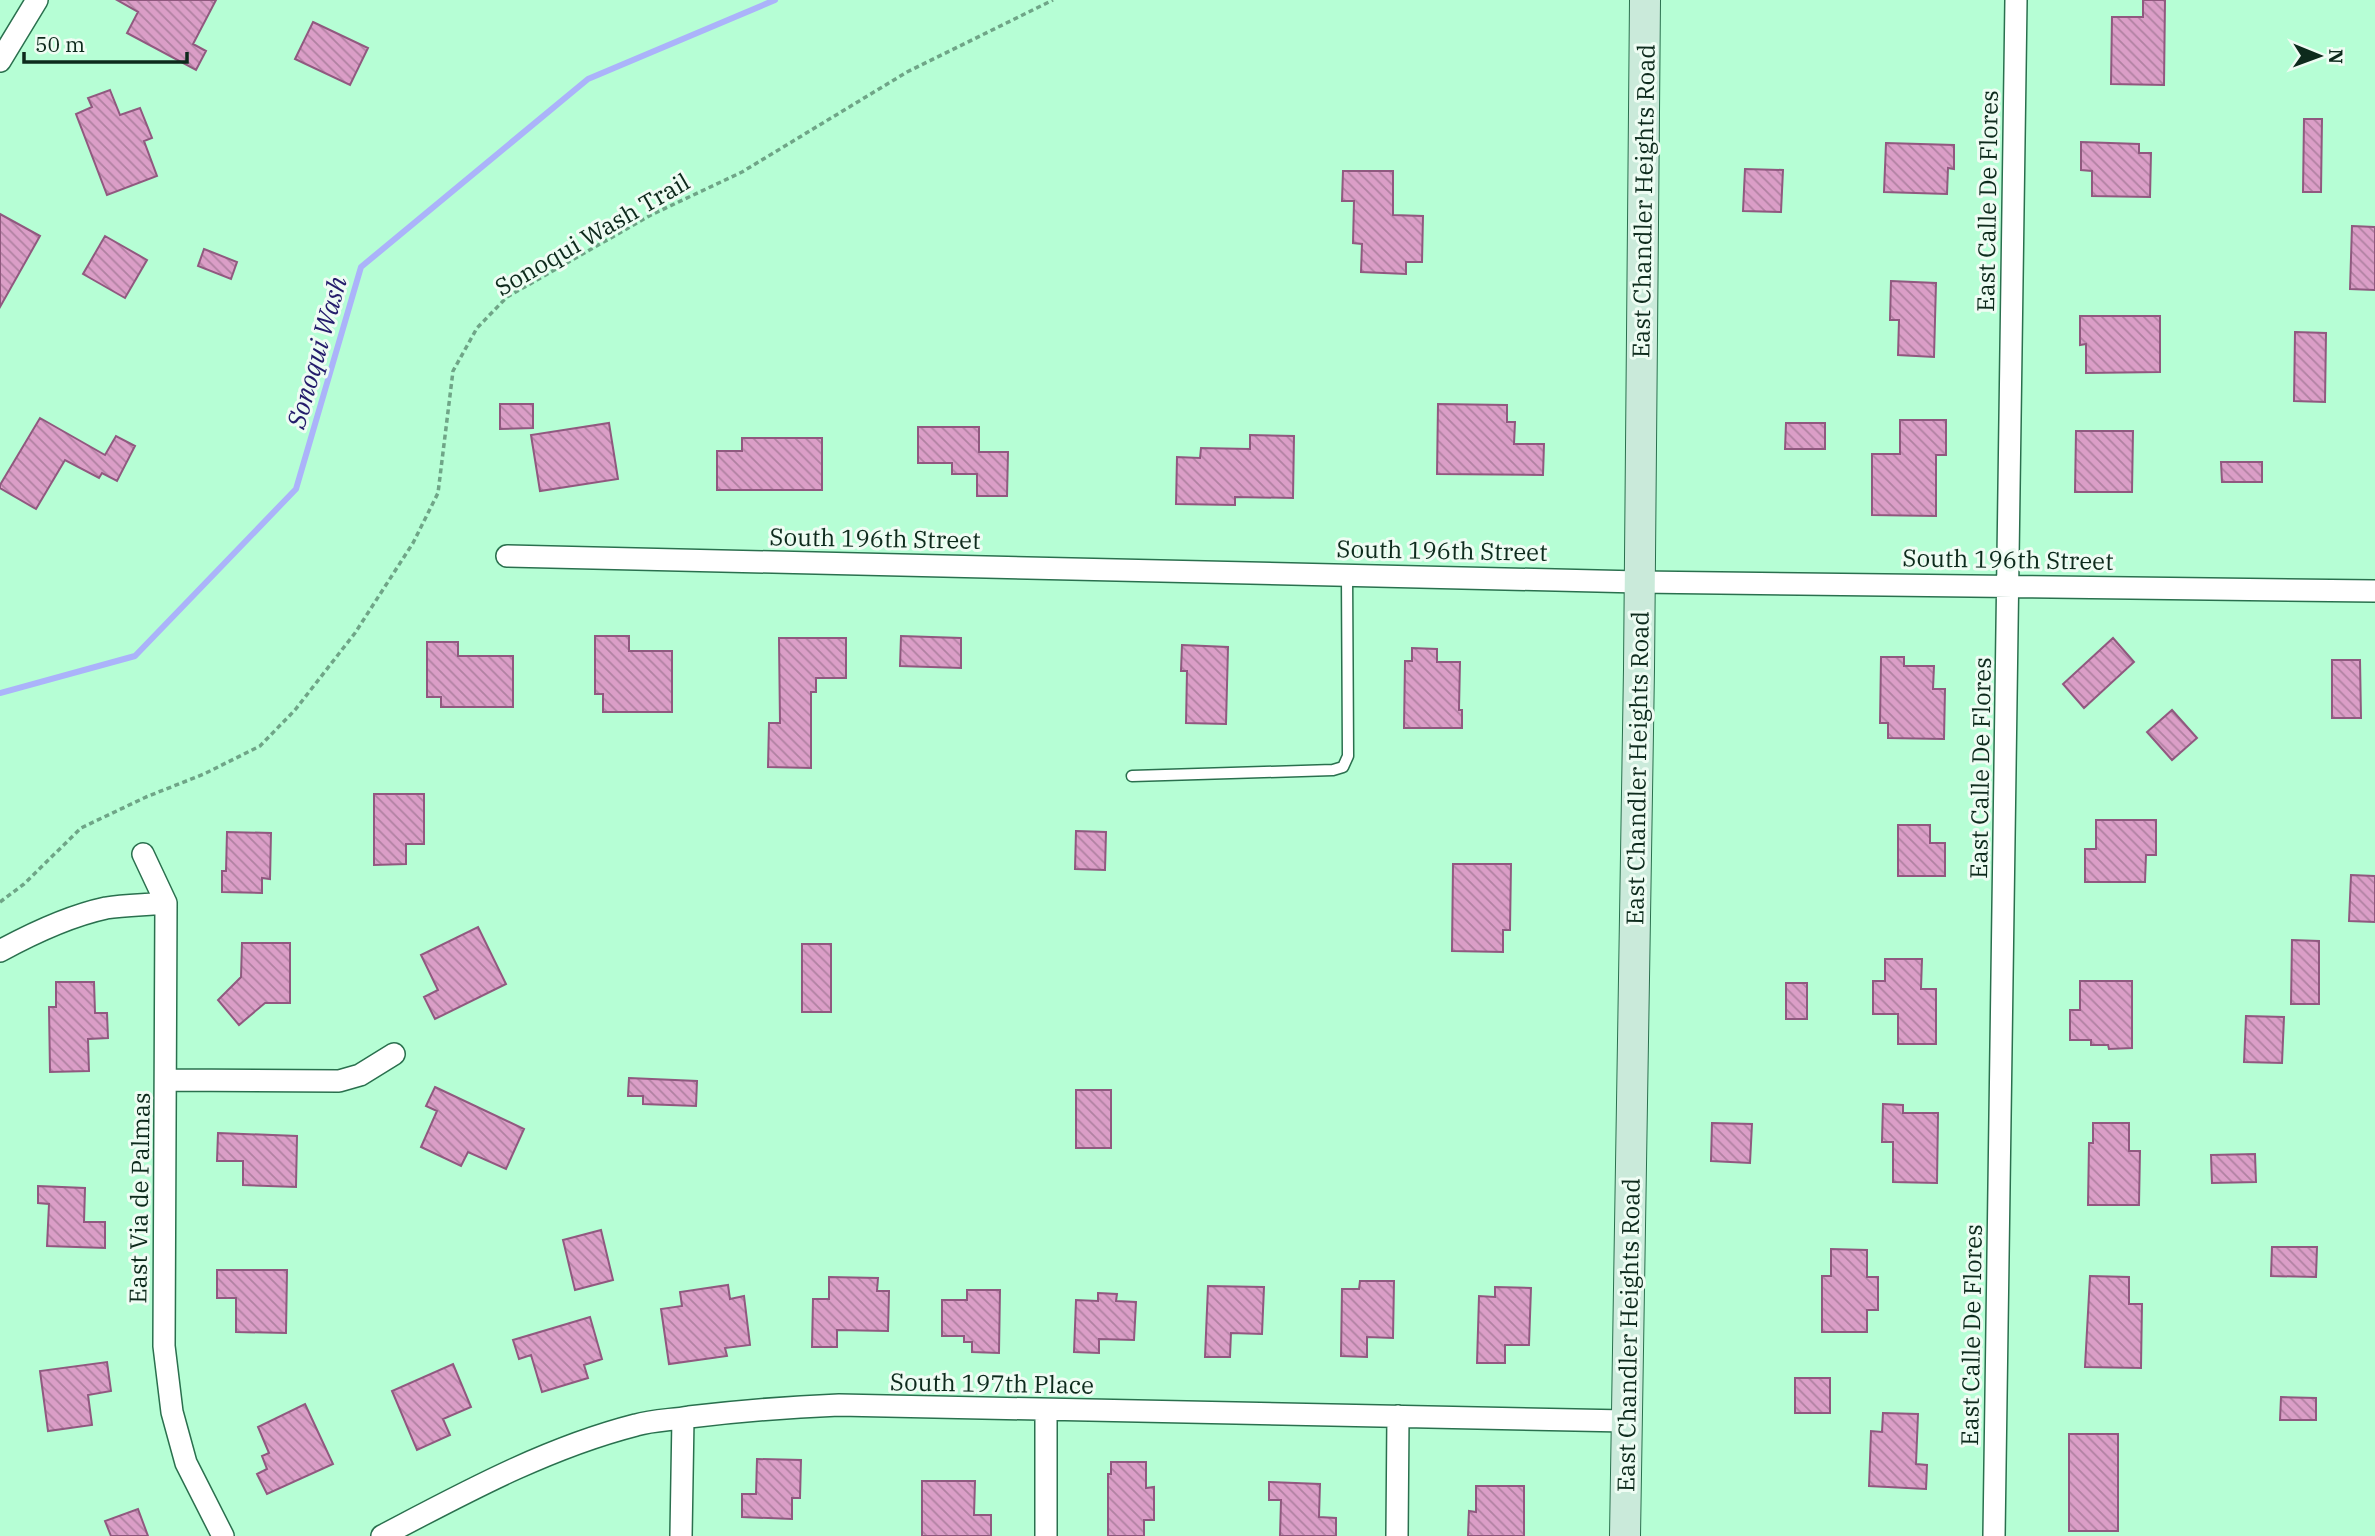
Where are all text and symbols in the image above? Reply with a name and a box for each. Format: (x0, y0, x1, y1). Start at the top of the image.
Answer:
scale bar (24, 21, 187, 65)
north arrow (2284, 21, 2354, 91)
text: 50 m (35, 30, 85, 58)
street label: East Chandler Heights Road (1624, 44, 1662, 358)
text: N (2324, 49, 2348, 64)
street label: East Calle De Flores (1969, 90, 2005, 312)
street label: Sonoqui Wash Trail (489, 165, 695, 303)
water label: Sonoqui Wash (278, 271, 354, 433)
street label: South 196th Street (769, 520, 981, 556)
street label: South 196th Street (1336, 532, 1548, 568)
street label: South 196th Street (1902, 541, 2114, 577)
street label: East Chandler Heights Road (1618, 611, 1656, 925)
street label: East Calle De Flores (1962, 657, 1998, 879)
street label: East Via de Palmas (121, 1092, 157, 1304)
street label: East Chandler Heights Road (1609, 1178, 1647, 1492)
street label: East Calle De Flores (1953, 1224, 1989, 1446)
street label: South 197th Place (890, 1365, 1094, 1401)

